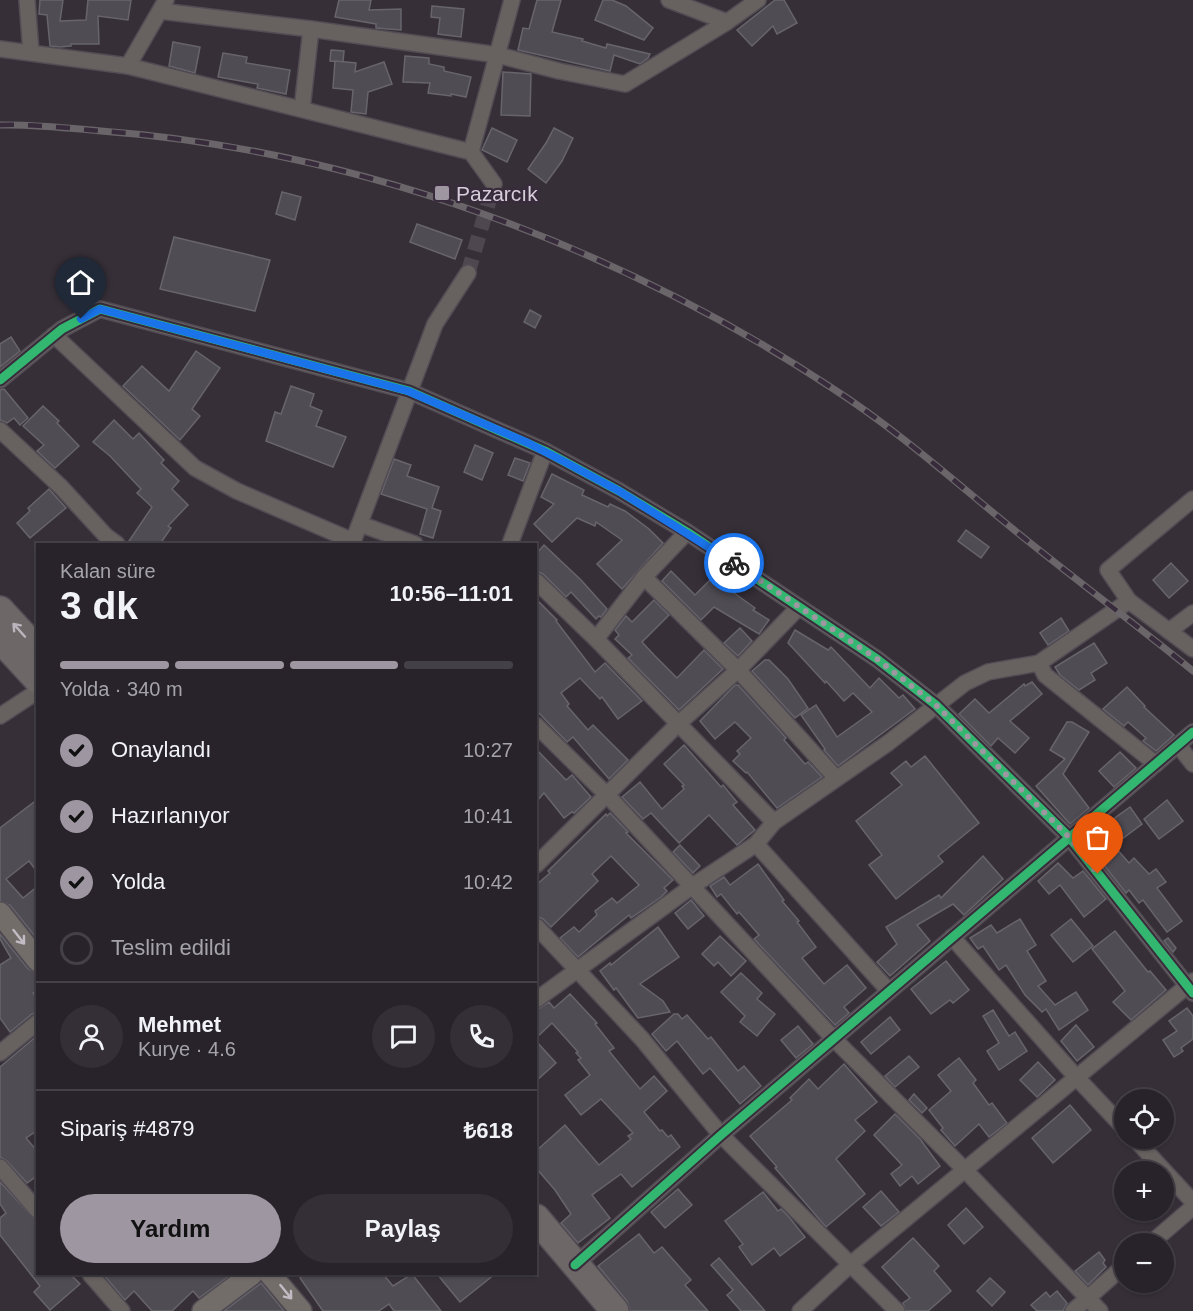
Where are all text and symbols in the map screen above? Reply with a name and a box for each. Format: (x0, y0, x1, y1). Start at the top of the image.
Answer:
place label: Pazarcık (456, 182, 538, 205)
marker: Pazarcık (433, 184, 451, 202)
pin (55, 257, 106, 319)
icon: home (64, 266, 97, 299)
courier (704, 533, 764, 593)
icon: bike (718, 547, 751, 580)
text: Kalan süre (60, 560, 156, 582)
text: 10:56–11:01 (389, 581, 513, 606)
text: 3 dk (60, 584, 138, 627)
one-way arrow (12, 623, 26, 638)
text: Yolda · 340 m (60, 678, 183, 700)
icon: check (60, 734, 93, 767)
text: Onaylandı (111, 737, 211, 762)
text: 10:27 (463, 739, 513, 761)
icon: check (60, 800, 93, 833)
text: Hazırlanıyor (111, 803, 230, 828)
text: 10:41 (463, 805, 513, 827)
pin (1072, 812, 1123, 874)
icon: bag (1081, 821, 1114, 854)
icon: check (60, 866, 93, 899)
text: Yolda (111, 869, 165, 894)
text: 10:42 (463, 871, 513, 893)
one-way arrow (12, 929, 25, 945)
text: Teslim edildi (111, 935, 231, 960)
button: person (60, 1005, 123, 1068)
button: chat (372, 1005, 435, 1068)
button: phone (450, 1005, 513, 1068)
text: Mehmet (138, 1012, 221, 1037)
text: Kurye · 4.6 (138, 1038, 236, 1060)
map controls (1114, 1089, 1174, 1293)
button: locate (1114, 1089, 1174, 1149)
text: Sipariş #4879 (60, 1116, 195, 1141)
text: ₺618 (464, 1118, 513, 1143)
button: + (1114, 1161, 1174, 1221)
button: Yardım (60, 1194, 281, 1263)
button: Paylaş (293, 1194, 513, 1263)
button: − (1114, 1233, 1174, 1293)
one-way arrow (279, 1284, 292, 1300)

